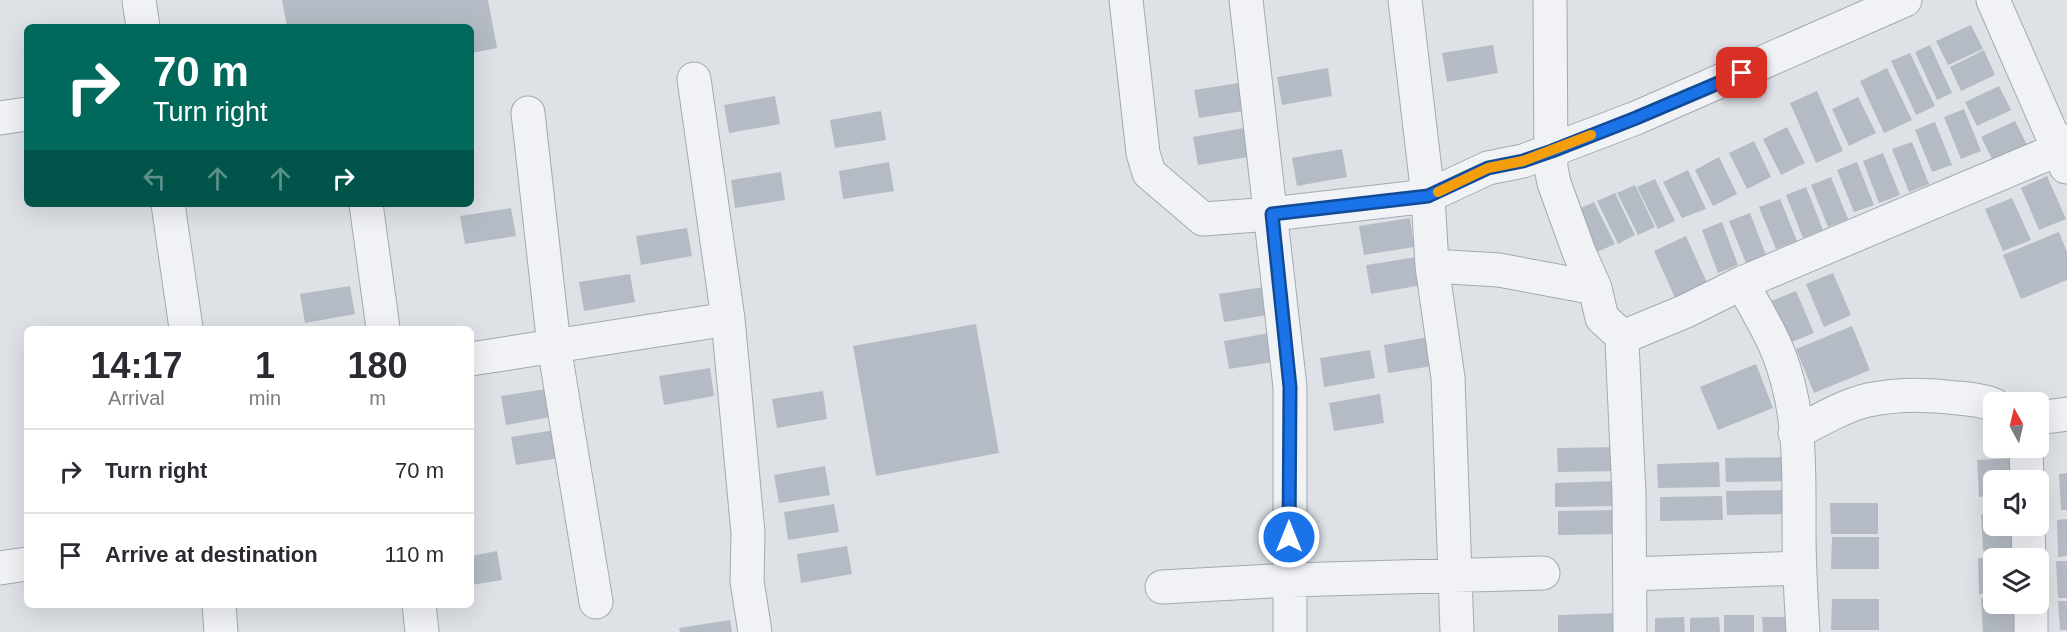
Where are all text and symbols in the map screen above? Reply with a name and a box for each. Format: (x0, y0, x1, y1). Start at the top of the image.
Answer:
pin (1716, 47, 1767, 98)
icon: right (54, 48, 132, 126)
text: 70 m (153, 48, 249, 95)
icon: arrive (1725, 56, 1758, 89)
text: Turn right (153, 97, 268, 127)
icon: left (138, 162, 171, 195)
icon: ahead (201, 162, 234, 195)
icon: ahead (264, 162, 297, 195)
icon: right (327, 162, 360, 195)
text: 14:17 (90, 345, 182, 386)
text: 1 (255, 345, 275, 386)
text: 180 (347, 345, 408, 386)
text: Arrival (108, 387, 165, 409)
text: min (249, 387, 281, 409)
text: m (369, 387, 386, 409)
north arrow (1983, 392, 2049, 458)
map controls (1983, 392, 2049, 614)
icon: right (54, 455, 87, 488)
text: Turn right (105, 458, 207, 483)
text: 70 m (395, 458, 444, 483)
button: sound (1983, 470, 2049, 536)
position arrow (1257, 505, 1321, 569)
icon: arrive (54, 539, 87, 572)
text: Arrive at destination (105, 542, 318, 567)
text: 110 m (384, 542, 444, 567)
button: layers (1983, 548, 2049, 614)

